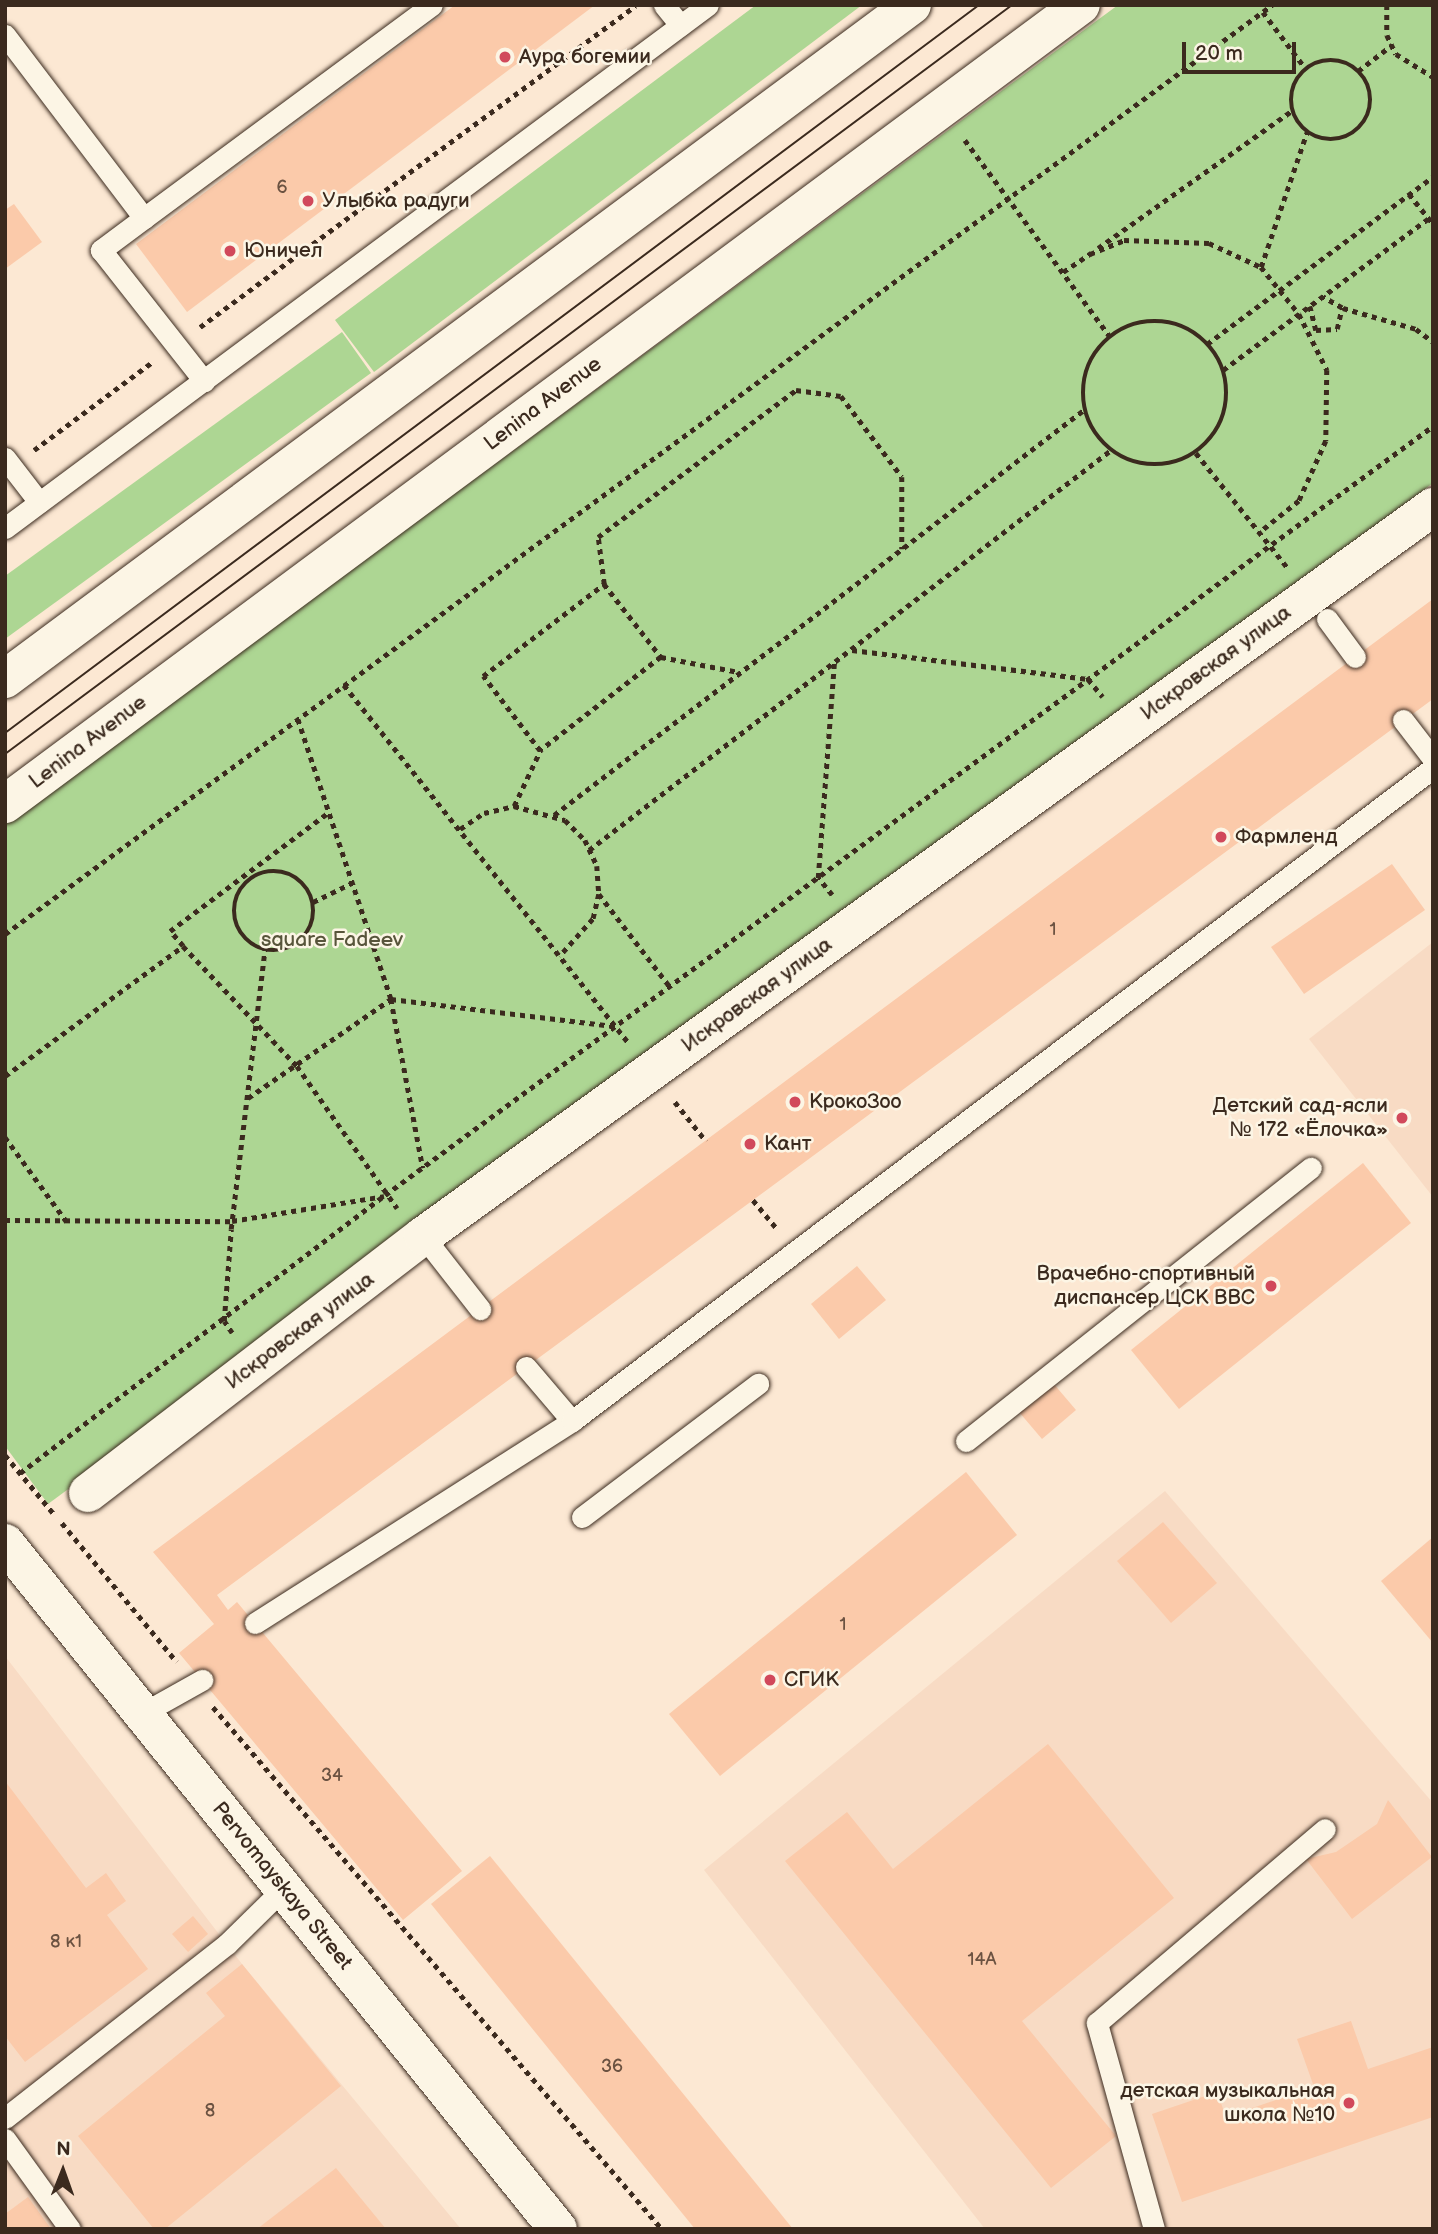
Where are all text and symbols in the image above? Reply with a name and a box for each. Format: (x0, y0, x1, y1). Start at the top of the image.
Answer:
scale bar (1186, 28, 1300, 72)
text: 20 m (1195, 41, 1243, 66)
place label: Аура богемии (519, 44, 651, 70)
marker: Аура богемии (497, 49, 513, 65)
house number: 6 (277, 177, 287, 199)
place label: Улыбка радуги (322, 188, 470, 214)
marker: Улыбка радуги (300, 193, 316, 209)
place label: Юничел (244, 238, 323, 264)
marker: Юничел (222, 243, 238, 259)
street label: Lenina Avenue (479, 352, 607, 456)
street label: Искровская улица (1136, 600, 1296, 726)
street label: Lenina Avenue (24, 690, 152, 794)
place label: Фармленд (1235, 824, 1338, 850)
marker: Фармленд (1213, 829, 1229, 845)
house number: 1 (1050, 919, 1056, 941)
park label: square Fadeev (261, 927, 403, 953)
street label: Искровская улица (677, 932, 837, 1058)
place label: КрокоЗоо (809, 1089, 901, 1115)
place label: Детский сад-ясли № 172 «Ёлочка» (1212, 1093, 1388, 1143)
marker: КрокоЗоо (787, 1094, 803, 1110)
marker: Детский сад-ясли № 172 «Ёлочка» (1394, 1110, 1410, 1126)
place label: Кант (764, 1131, 812, 1157)
marker: Кант (742, 1136, 758, 1152)
place label: Врачебно-спортивный диспансер ЦСК ВВС (1037, 1261, 1255, 1311)
street label: Искровская улица (221, 1267, 379, 1395)
marker: Врачебно-спортивный диспансер ЦСК ВВС (1261, 1276, 1281, 1296)
house number: 1 (840, 1614, 846, 1636)
place label: СГИК (784, 1667, 839, 1693)
marker: СГИК (762, 1672, 778, 1688)
house number: 34 (321, 1765, 343, 1787)
street label: Pervomayskaya Street (206, 1797, 358, 1975)
house number: 8 к1 (50, 1931, 82, 1953)
house number: 14А (968, 1949, 996, 1971)
house number: 36 (601, 2056, 623, 2078)
place label: детская музыкальная школа №10 (1120, 2078, 1335, 2128)
marker: детская музыкальная школа №10 (1341, 2095, 1357, 2111)
house number: 8 (205, 2100, 215, 2122)
north arrow (28, 2136, 98, 2206)
text: N (56, 2138, 71, 2161)

